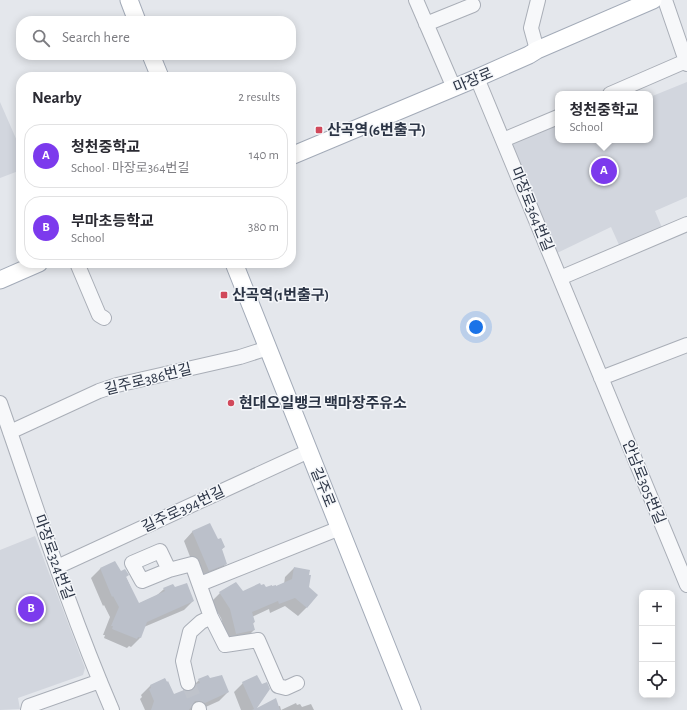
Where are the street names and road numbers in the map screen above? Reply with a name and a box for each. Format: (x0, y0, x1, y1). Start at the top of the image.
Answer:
street label: 마장로 (451, 65, 495, 95)
street label: 마장로364번길 (508, 165, 556, 253)
street label: 길주로386번길 (103, 360, 193, 398)
street label: 안남로305번길 (620, 438, 668, 526)
street label: 길주로 (308, 465, 338, 509)
street label: 길주로394번길 (139, 483, 227, 535)
street label: 마장로324번길 (31, 512, 77, 602)

